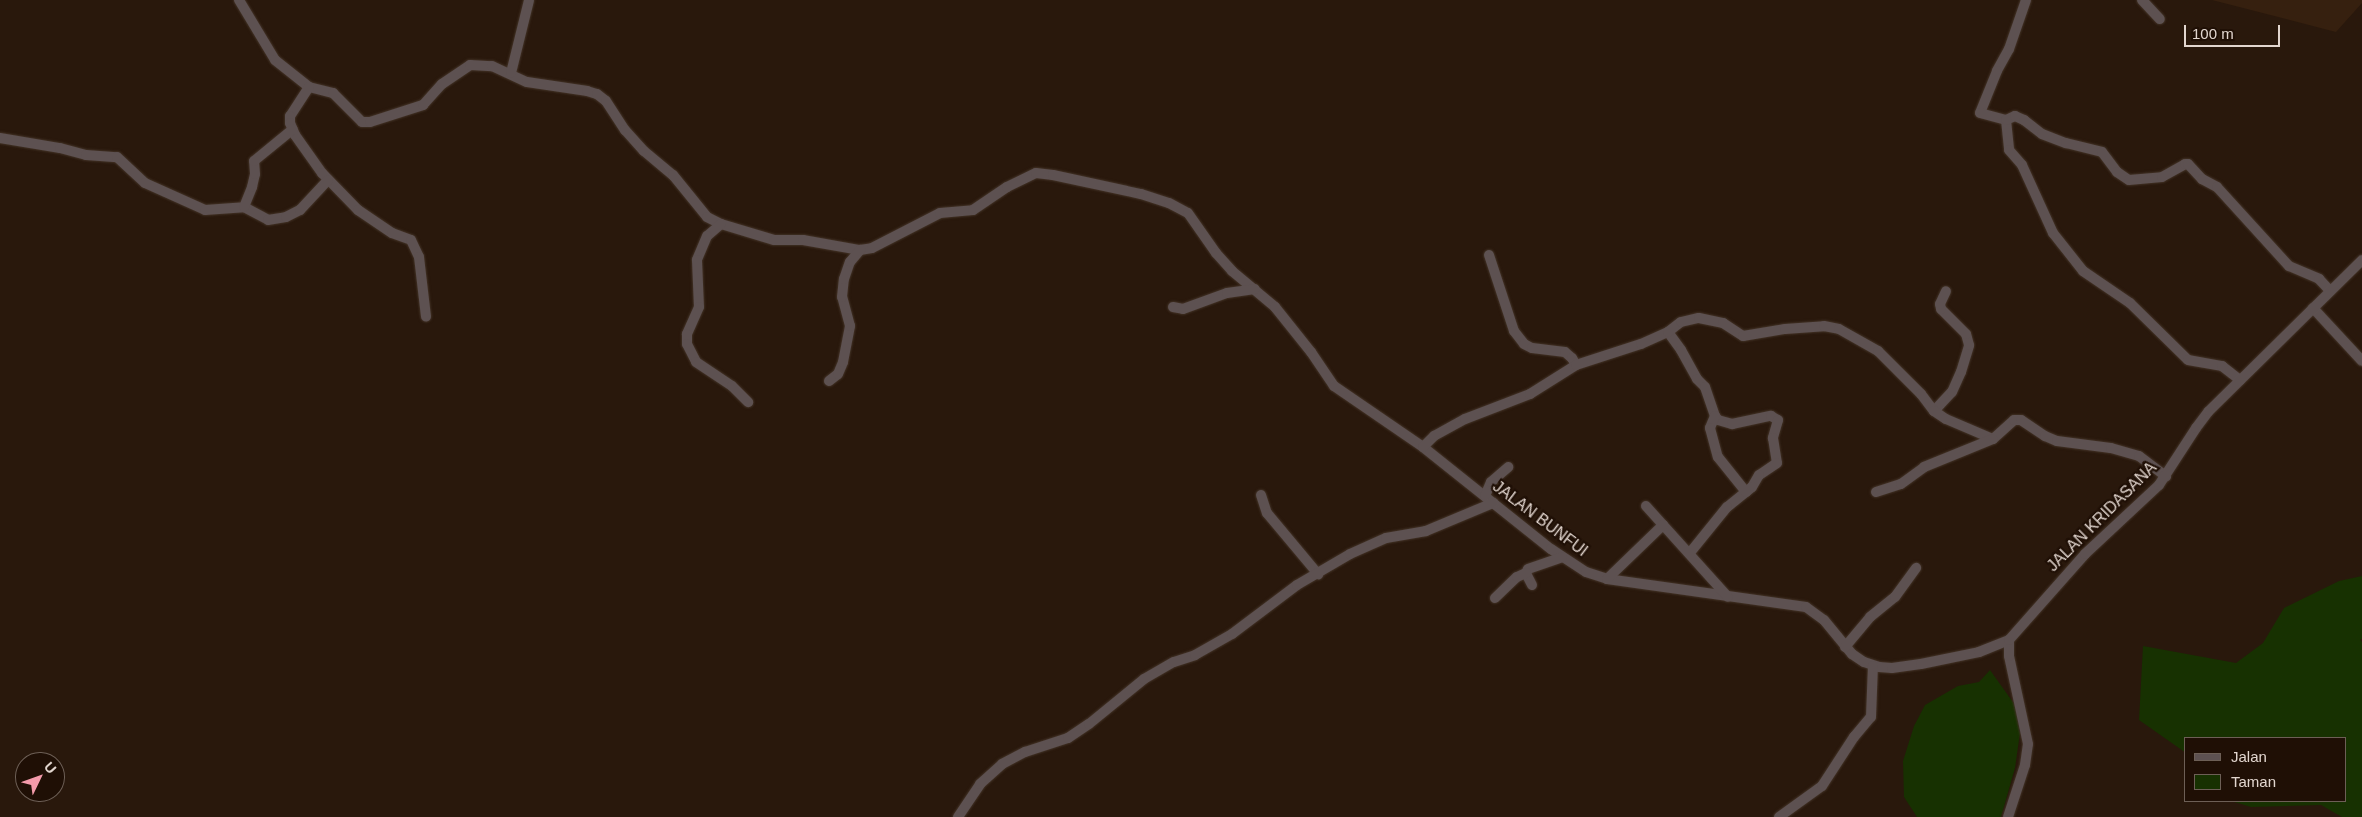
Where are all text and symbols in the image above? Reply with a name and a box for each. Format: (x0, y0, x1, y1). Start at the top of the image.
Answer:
scale bar (2187, 15, 2283, 47)
text: 100 m (2192, 25, 2234, 42)
street label: JALAN KRIDASANA (2043, 458, 2161, 576)
street label: JALAN BUNFUI (1489, 477, 1591, 561)
legend (2184, 737, 2347, 802)
text: Jalan (2231, 748, 2267, 765)
north arrow (15, 752, 65, 802)
text: U (41, 759, 60, 777)
text: Taman (2231, 773, 2276, 790)

